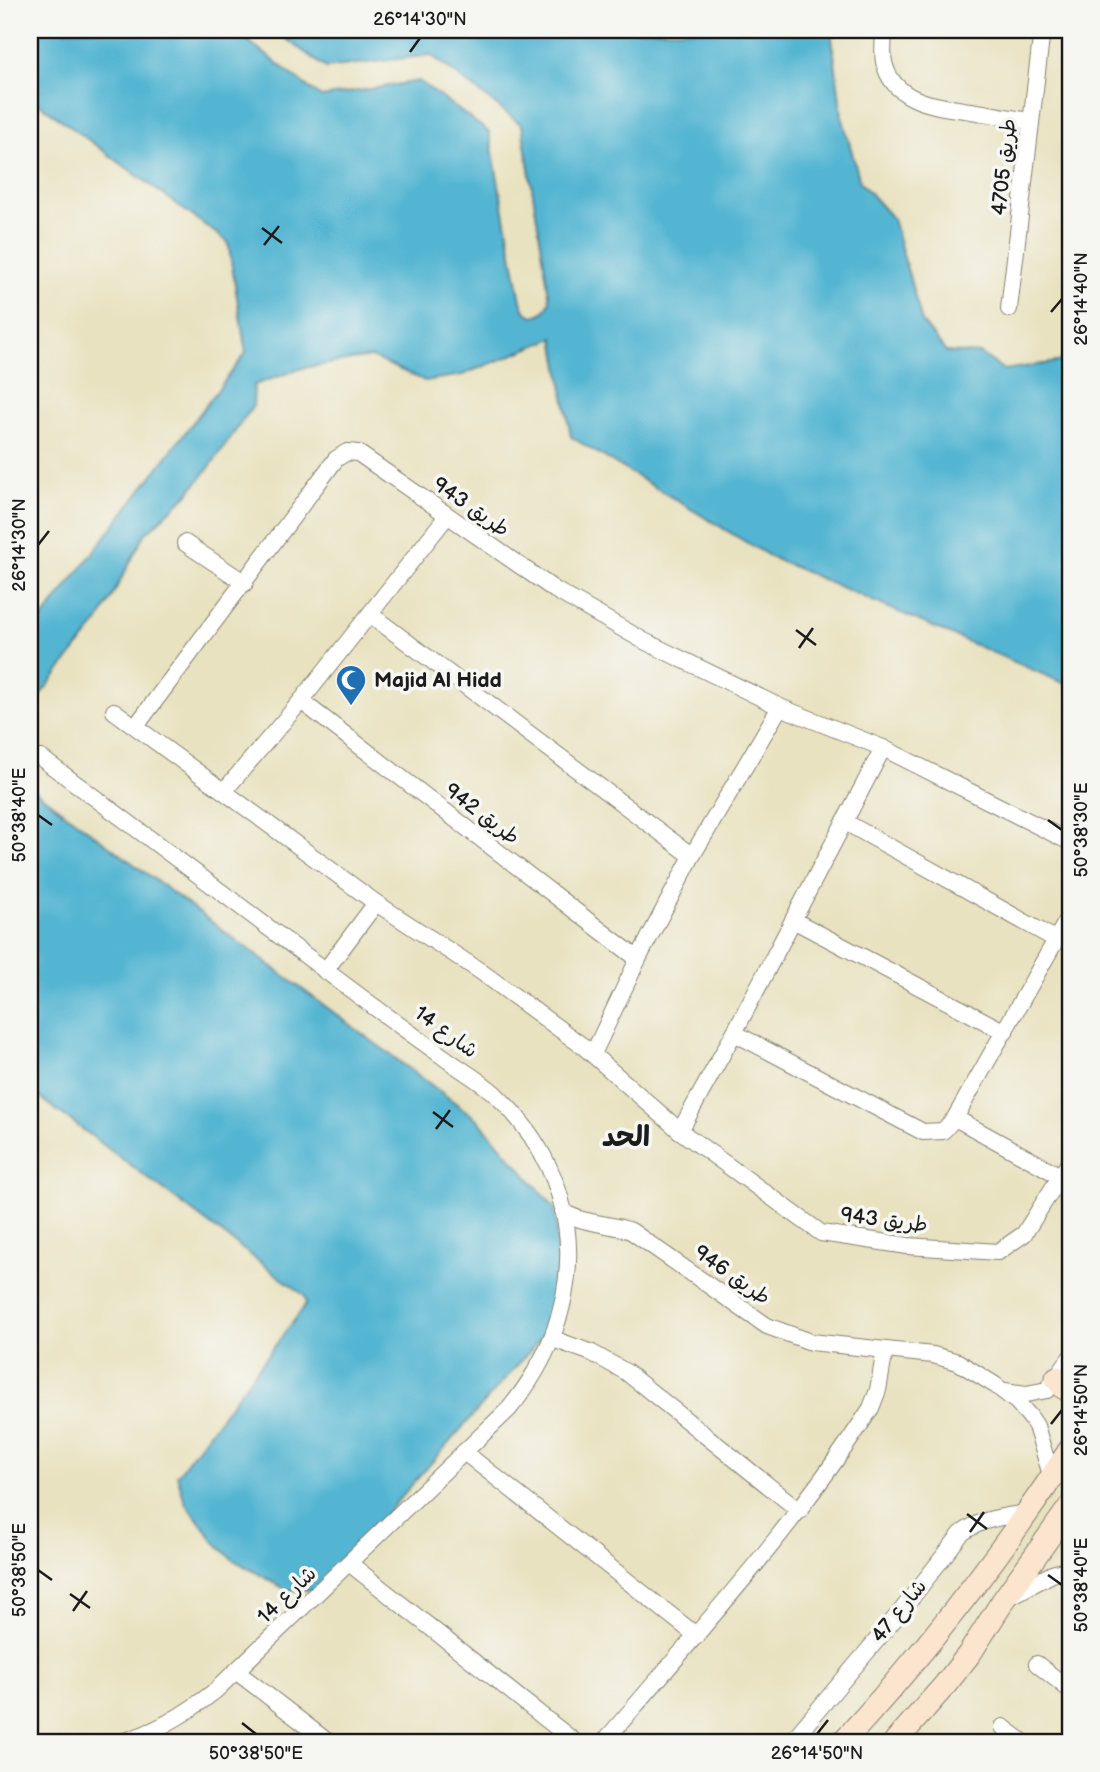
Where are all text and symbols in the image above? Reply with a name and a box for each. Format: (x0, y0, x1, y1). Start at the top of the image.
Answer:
text: 26°14'30"N (373, 9, 467, 30)
street label: طريق 4705 (986, 117, 1022, 217)
text: 26°14'40"N (1071, 252, 1092, 346)
street label: طريق 943 (428, 472, 514, 542)
text: 26°14'30"N (9, 498, 30, 592)
mosque icon: Majid Al Hidd (334, 663, 368, 707)
place label: Majid Al Hidd (374, 668, 502, 693)
text: 50°38'40"E (9, 767, 30, 862)
street label: طريق 942 (440, 778, 524, 850)
text: 50°38'30"E (1071, 782, 1092, 878)
street label: شارع 14 (408, 1001, 482, 1065)
district label: الحد (602, 1121, 650, 1154)
street label: طريق 943 (839, 1202, 929, 1238)
street label: طريق 946 (689, 1240, 775, 1310)
text: 26°14'50"N (1071, 1364, 1092, 1456)
text: 50°38'50"E (9, 1523, 30, 1617)
text: 50°38'40"E (1071, 1537, 1092, 1632)
street label: شارع 14 (252, 1561, 323, 1630)
street label: شارع 47 (866, 1574, 934, 1649)
text: 50°38'50"E (209, 1743, 303, 1764)
text: 26°14'50"N (771, 1743, 863, 1764)

